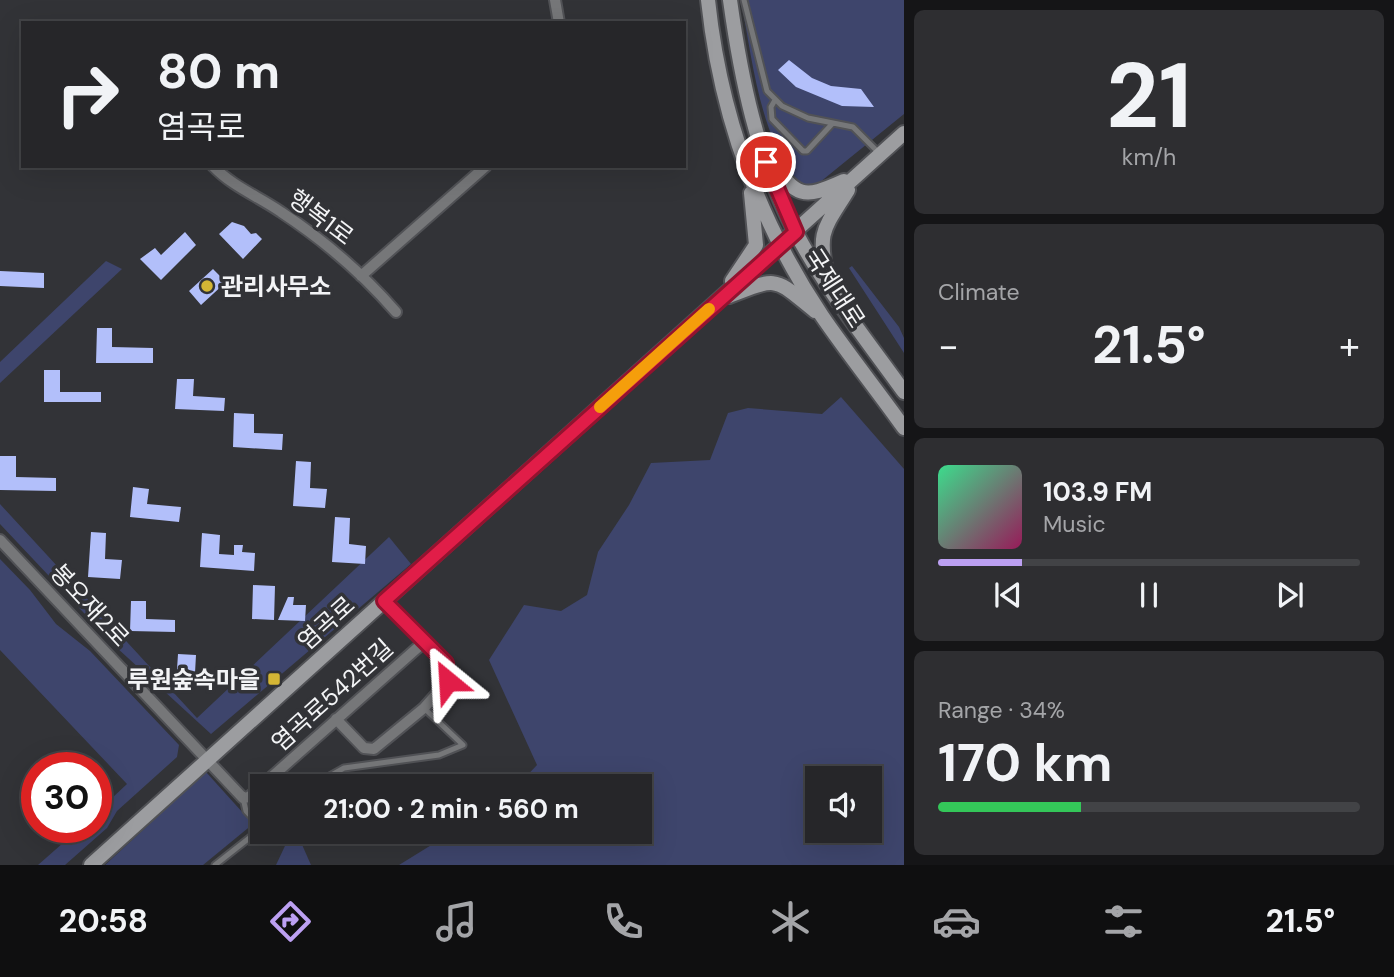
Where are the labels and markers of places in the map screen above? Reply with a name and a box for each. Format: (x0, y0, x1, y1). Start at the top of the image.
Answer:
pin (736, 132, 796, 192)
place label: 관리사무소 (221, 271, 331, 302)
marker: 관리사무소 (199, 278, 215, 294)
place label: 루원숲속마을 (128, 664, 260, 695)
marker: 루원숲속마을 (266, 671, 282, 687)

